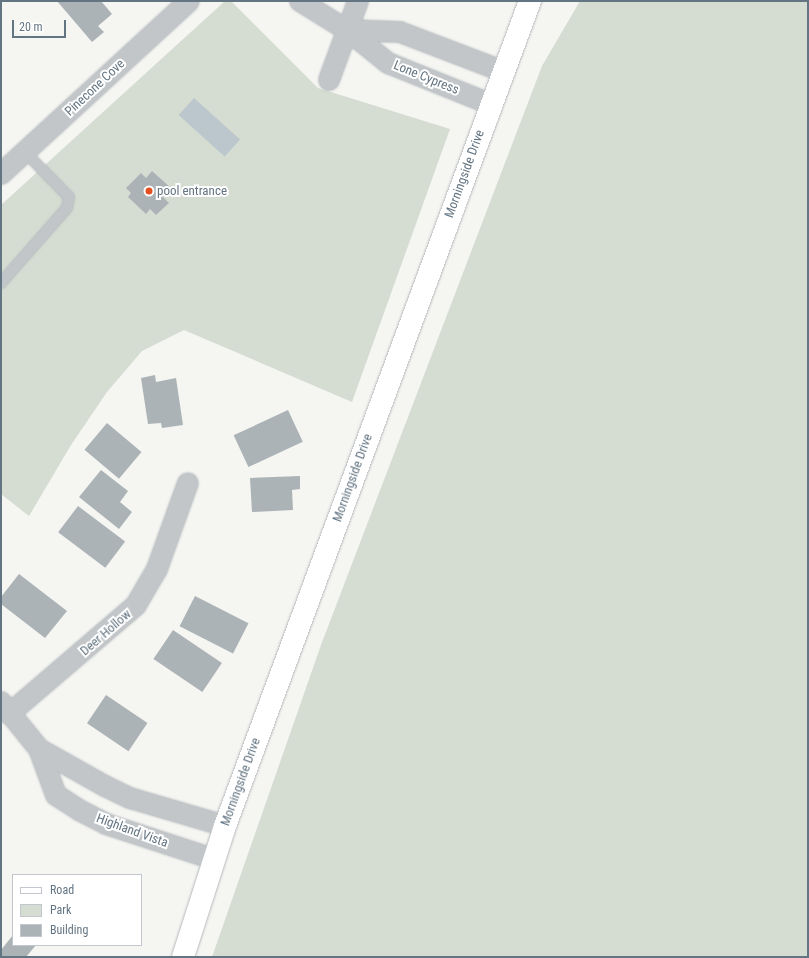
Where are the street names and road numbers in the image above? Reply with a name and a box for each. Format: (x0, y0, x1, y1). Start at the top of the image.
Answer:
street label: Pinecone Cove (62, 56, 128, 120)
street label: Lone Cypress (391, 58, 461, 98)
street label: Morningside Drive (442, 128, 488, 220)
street label: Morningside Drive (330, 432, 376, 524)
street label: Deer Hollow (77, 607, 135, 659)
street label: Morningside Drive (218, 736, 264, 828)
street label: Highland Vista (94, 811, 170, 851)

